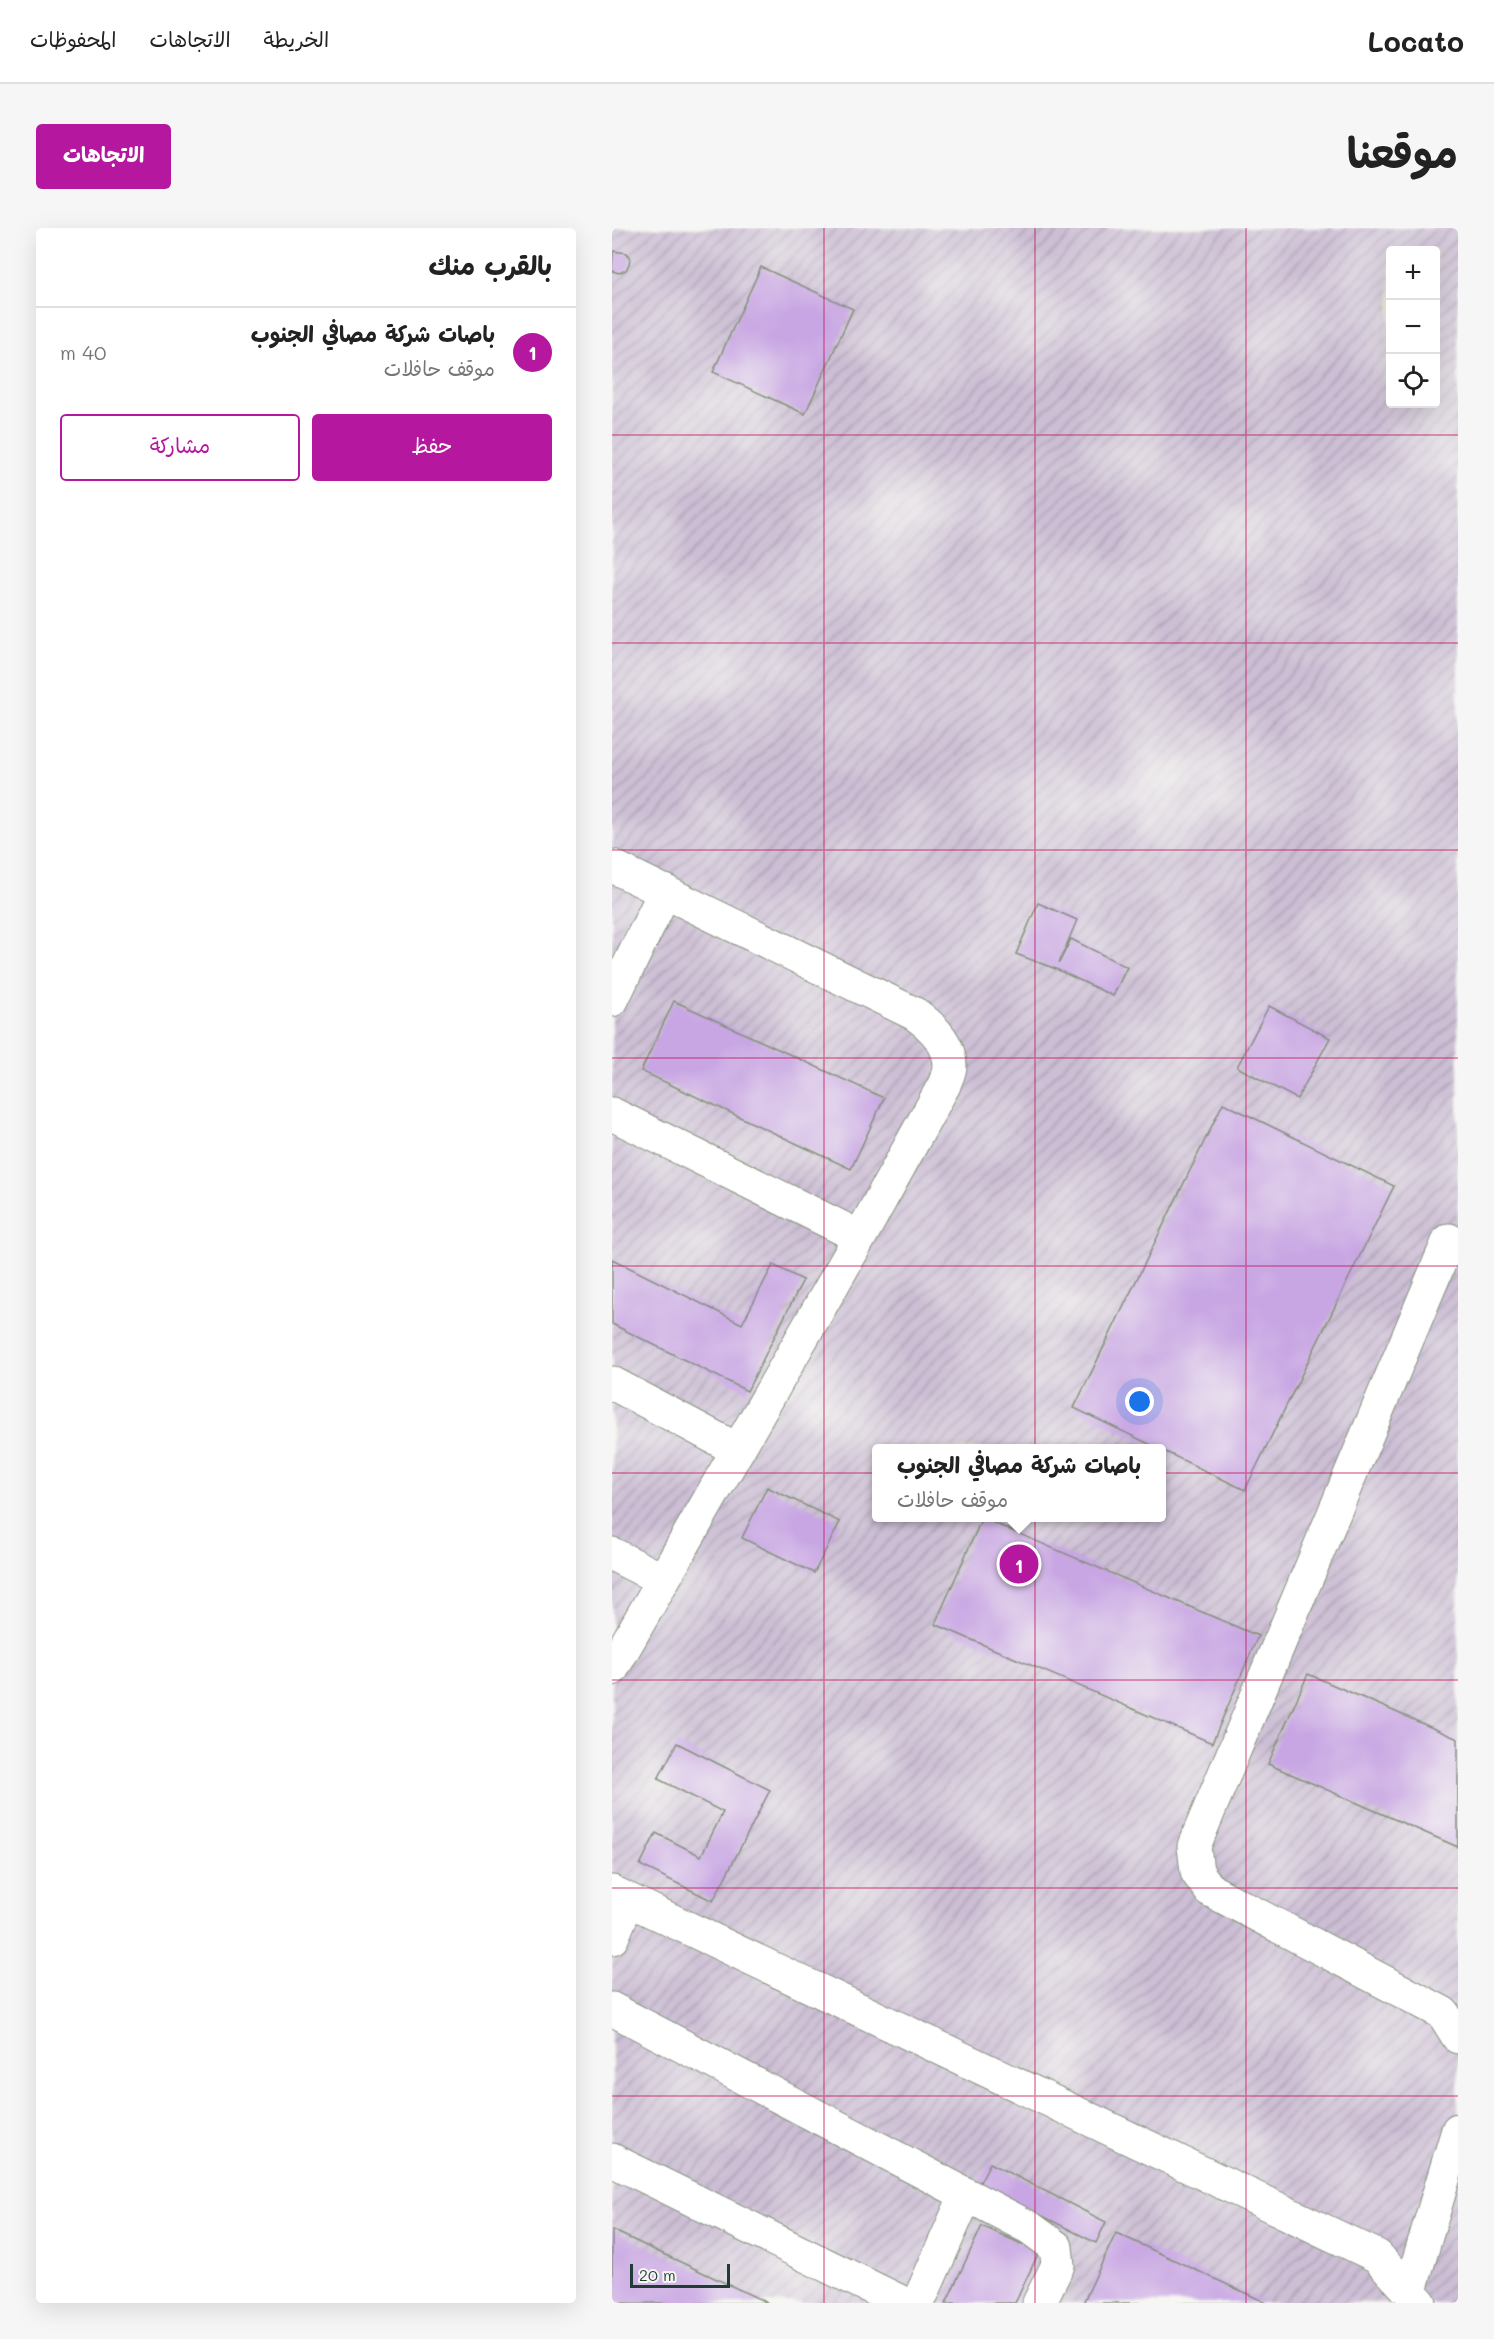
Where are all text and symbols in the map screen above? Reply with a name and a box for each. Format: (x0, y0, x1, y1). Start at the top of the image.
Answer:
text: Locato (1367, 23, 1464, 59)
text: المحفوظات (30, 25, 116, 52)
text: الاتجاهات (149, 25, 231, 52)
text: الخريطة (264, 25, 329, 52)
button: الاتجاهات (36, 124, 171, 189)
text: موقعنا (1347, 124, 1458, 179)
map controls (1386, 246, 1440, 408)
button: + (1386, 246, 1440, 300)
text: بالقرب منك (429, 248, 552, 282)
button: − (1386, 300, 1440, 354)
text: باصات شركة مصافي الجنوب (251, 319, 495, 348)
text: 40 m (60, 339, 106, 365)
text: 1 (528, 339, 537, 365)
button: locate (1386, 354, 1440, 408)
text: موقف حافلات (384, 355, 495, 381)
button: مشاركة (60, 414, 300, 481)
button: حفظ (312, 414, 552, 481)
your location (1125, 1387, 1154, 1416)
popup (872, 1444, 1166, 1522)
text: باصات شركة مصافي الجنوب (897, 1450, 1141, 1479)
text: موقف حافلات (897, 1486, 1008, 1512)
pin: 1 (1000, 1542, 1038, 1586)
scale bar (630, 2261, 730, 2288)
text: 20 m (639, 2264, 676, 2285)

